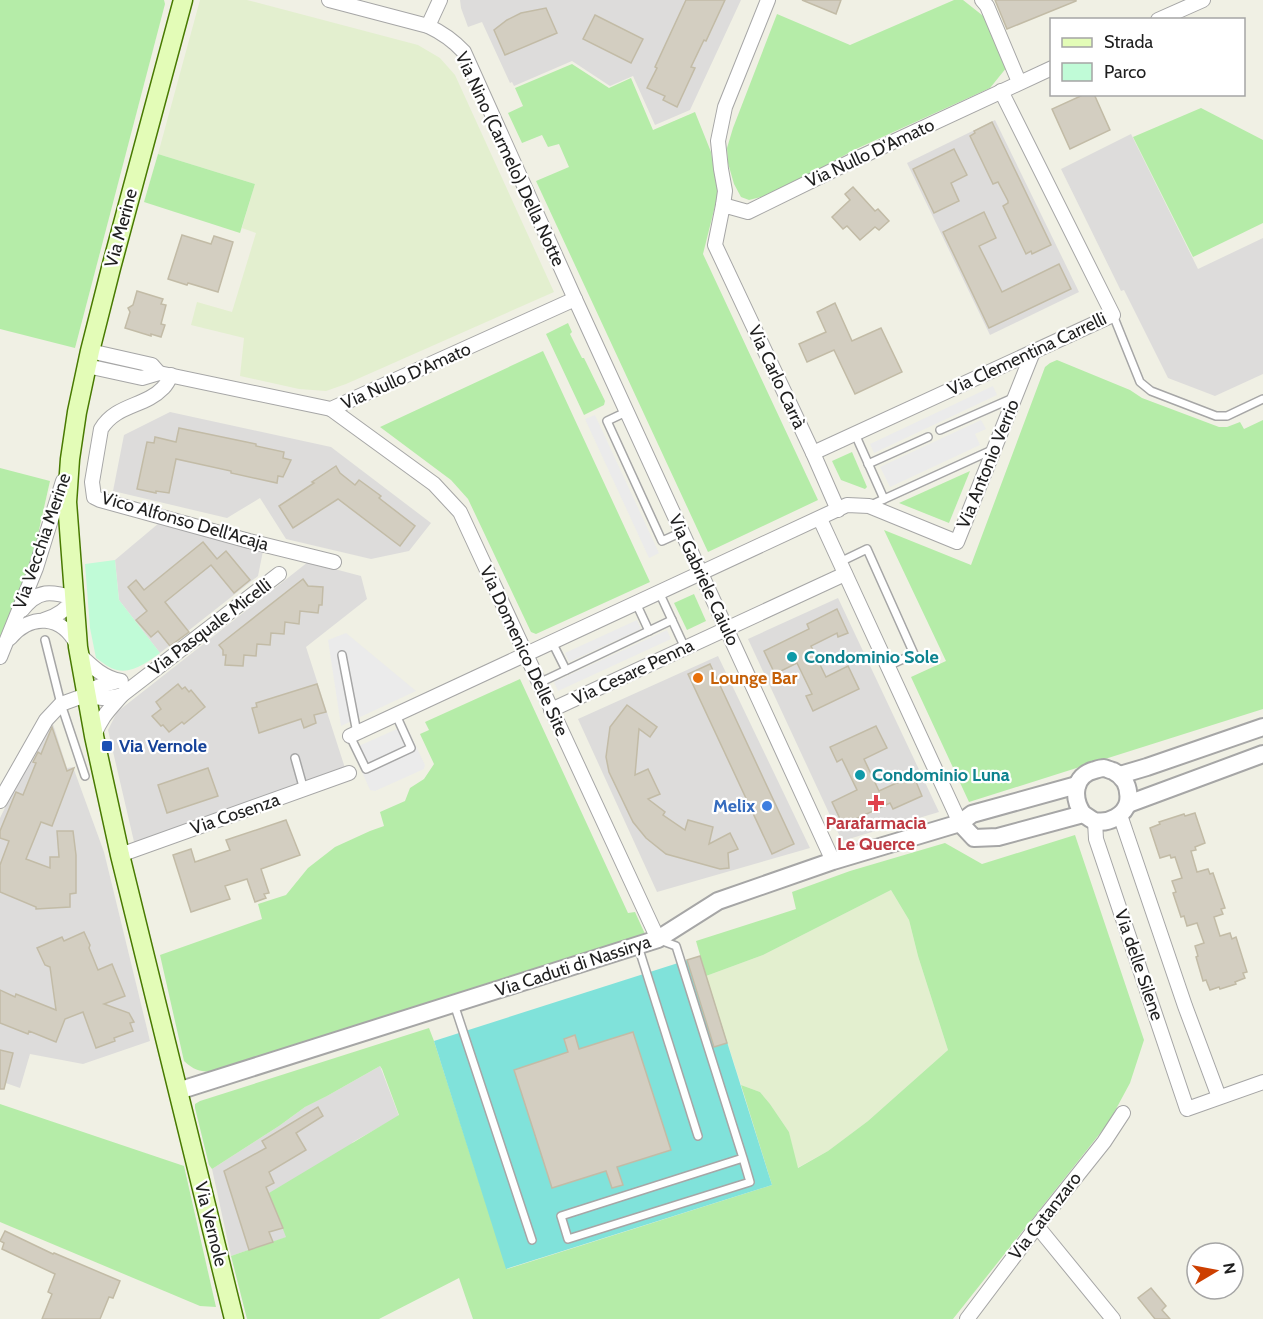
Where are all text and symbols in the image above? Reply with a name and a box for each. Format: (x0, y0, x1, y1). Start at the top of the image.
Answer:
legend (1050, 18, 1245, 96)
text: Strada (1104, 31, 1154, 53)
street label: Via Nino (Carmelo) Della Notte (451, 48, 569, 270)
text: Parco (1104, 61, 1146, 83)
street label: Via Nullo D'Amato (802, 114, 938, 192)
street label: Via Merine (100, 186, 142, 270)
street label: Via Clementina Carrelli (944, 308, 1110, 400)
street label: Via Carlo Carrà (743, 322, 811, 432)
street label: Via Nullo D'Amato (338, 338, 474, 414)
street label: Via Antonio Verrio (952, 396, 1024, 532)
street label: Via Vecchia Merine (8, 470, 76, 612)
street label: Vico Alfonso Dell'Acaja (99, 487, 271, 556)
street label: Via Gabriele Caiulo (664, 511, 744, 649)
street label: Via Domenico Delle Site (475, 562, 573, 740)
street label: Via Pasquale Micelli (144, 574, 276, 680)
street label: Via Cesare Penna (569, 634, 697, 710)
place label: Condominio Sole (804, 646, 939, 668)
marker: Condominio Sole (785, 650, 799, 664)
place label: Lounge Bar (710, 667, 798, 689)
marker: Lounge Bar (691, 671, 705, 685)
place label: Via Vernole (119, 735, 207, 757)
marker: Via Vernole (100, 739, 114, 753)
place label: Condominio Luna (872, 764, 1010, 786)
marker: Condominio Luna (853, 768, 867, 782)
street label: Via Cosenza (188, 788, 283, 840)
place label: Melix (713, 795, 755, 817)
marker: Parafarmacia Le Querce (869, 796, 883, 810)
marker: Melix (760, 799, 774, 813)
place label: Parafarmacia Le Querce (825, 812, 927, 855)
street label: Via delle Silene (1110, 907, 1168, 1023)
street label: Via Caduti di Nassirya (492, 930, 654, 1002)
street label: Via Catanzaro (1004, 1168, 1086, 1264)
street label: Via Vernole (190, 1179, 232, 1269)
north arrow (1185, 1241, 1245, 1301)
text: N (1219, 1261, 1240, 1276)

